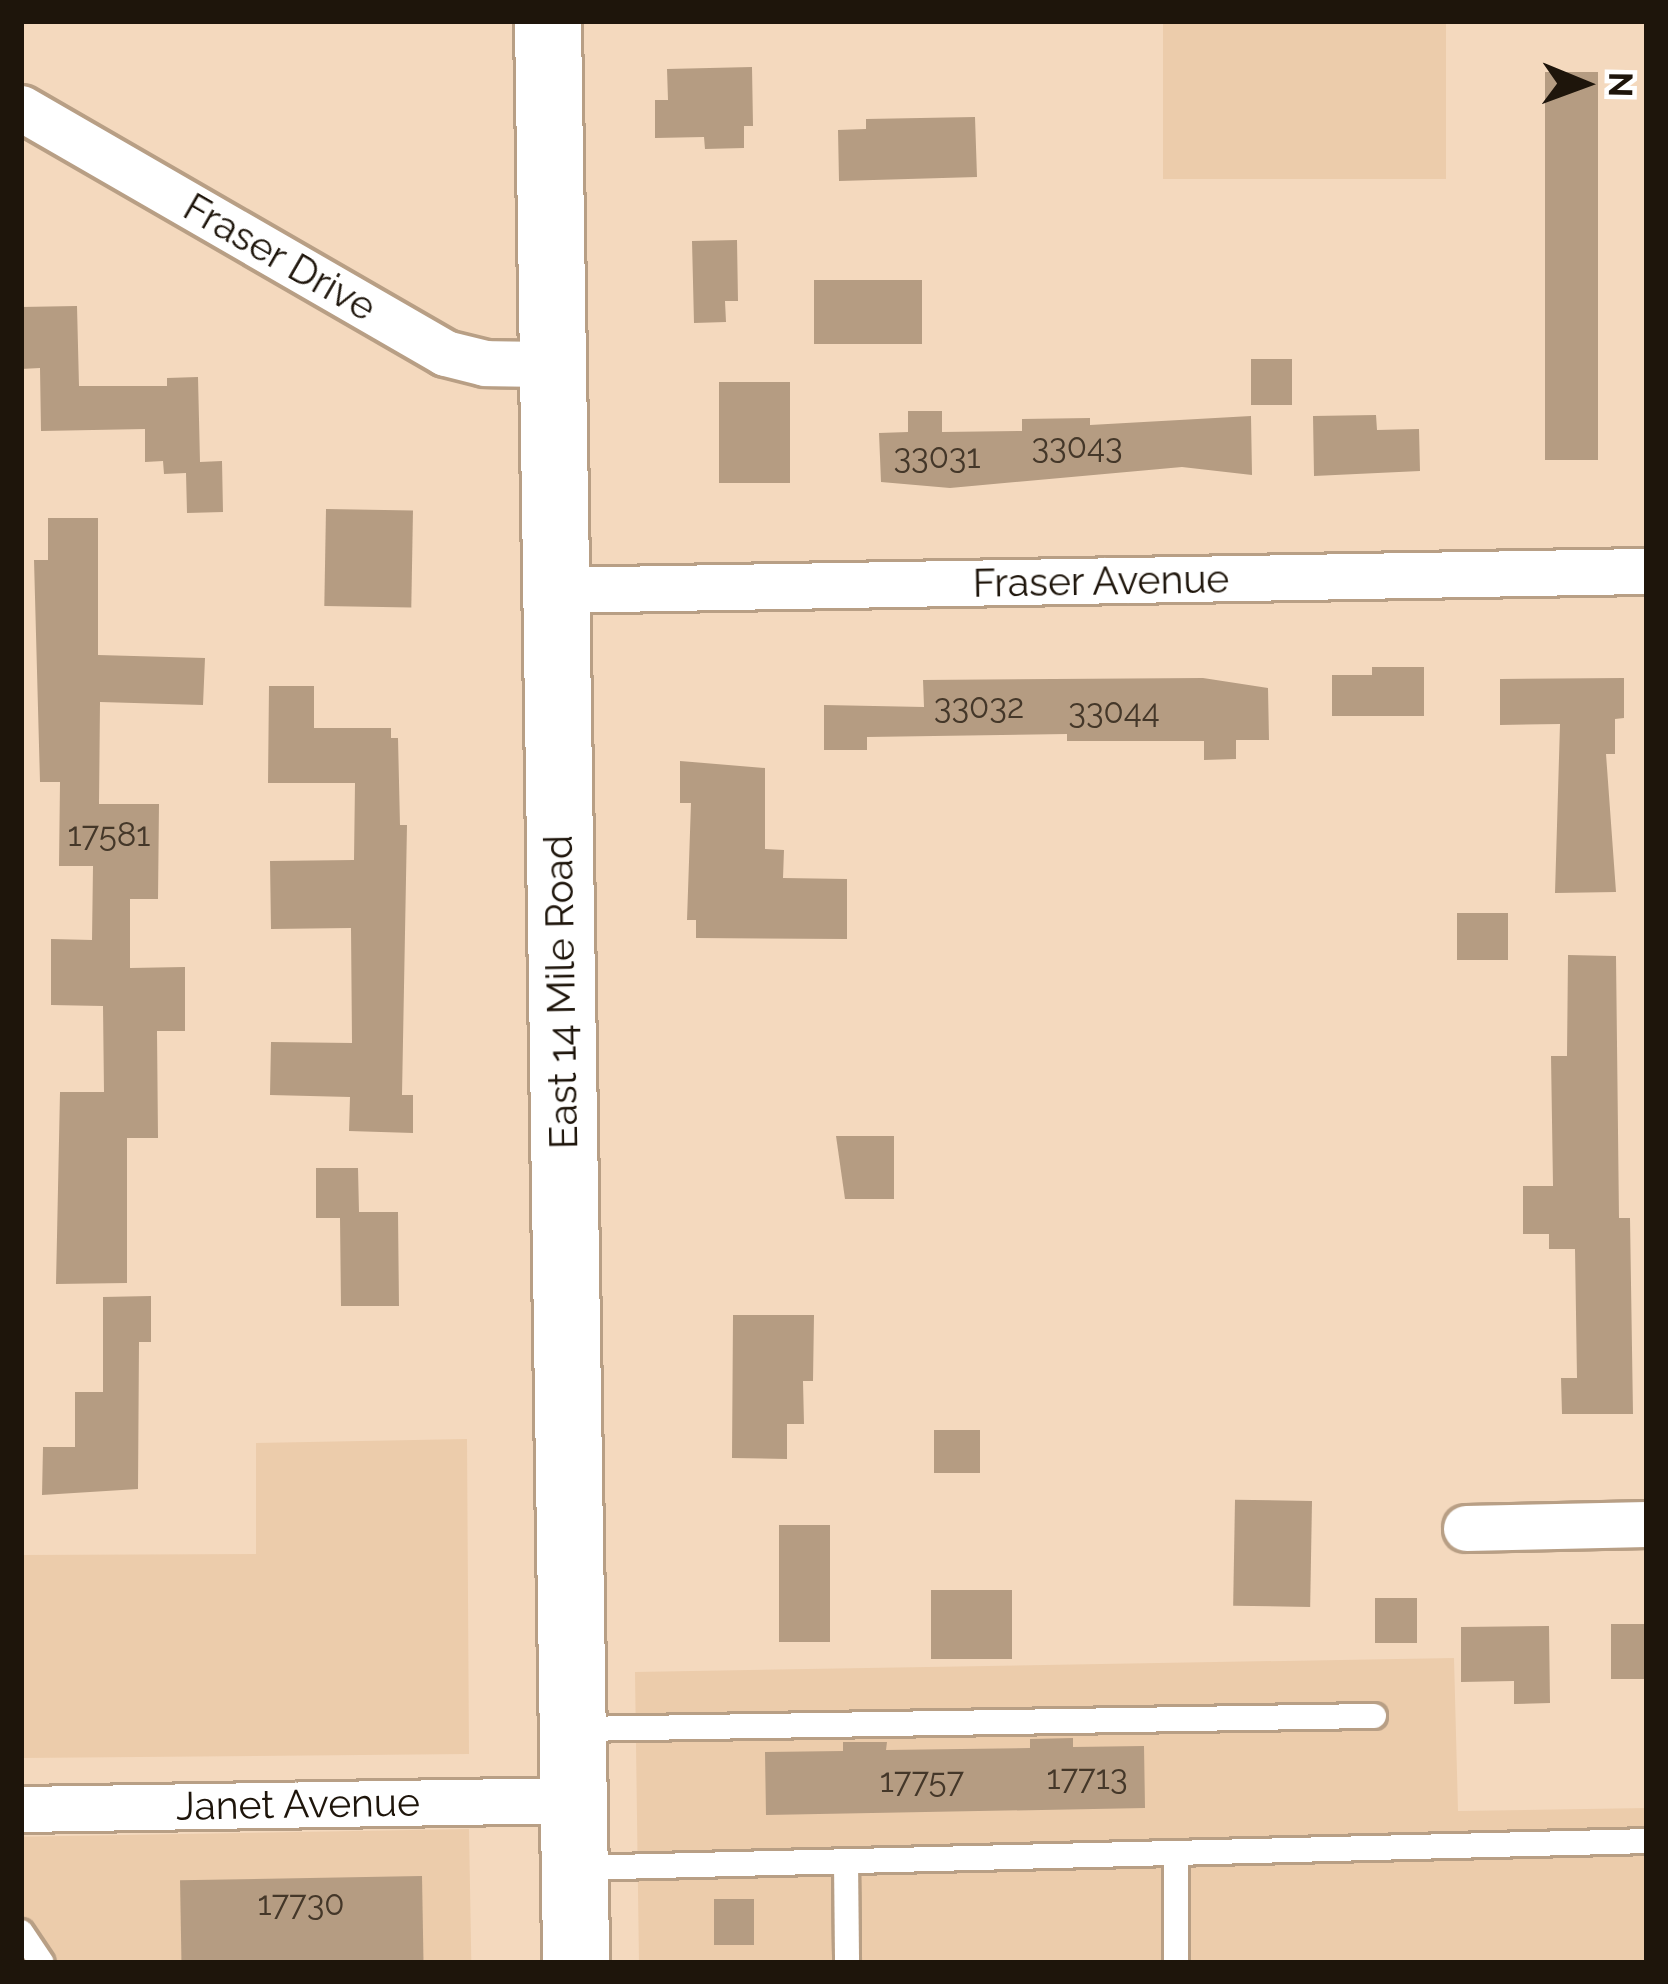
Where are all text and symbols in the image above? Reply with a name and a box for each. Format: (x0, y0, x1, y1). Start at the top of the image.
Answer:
north arrow (1524, 24, 1644, 144)
text: N (1601, 72, 1640, 98)
street label: Fraser Drive (175, 183, 385, 331)
house number: 33043 (1031, 427, 1123, 467)
house number: 33031 (893, 437, 981, 477)
street label: Fraser Avenue (971, 555, 1231, 607)
house number: 33032 (934, 687, 1024, 727)
house number: 33044 (1068, 692, 1160, 732)
house number: 17581 (68, 815, 150, 855)
street label: East 14 Mile Road (535, 834, 587, 1150)
house number: 17713 (1046, 1758, 1128, 1798)
house number: 17757 (880, 1761, 964, 1801)
street label: Janet Avenue (175, 1778, 421, 1830)
house number: 17730 (257, 1884, 345, 1924)

